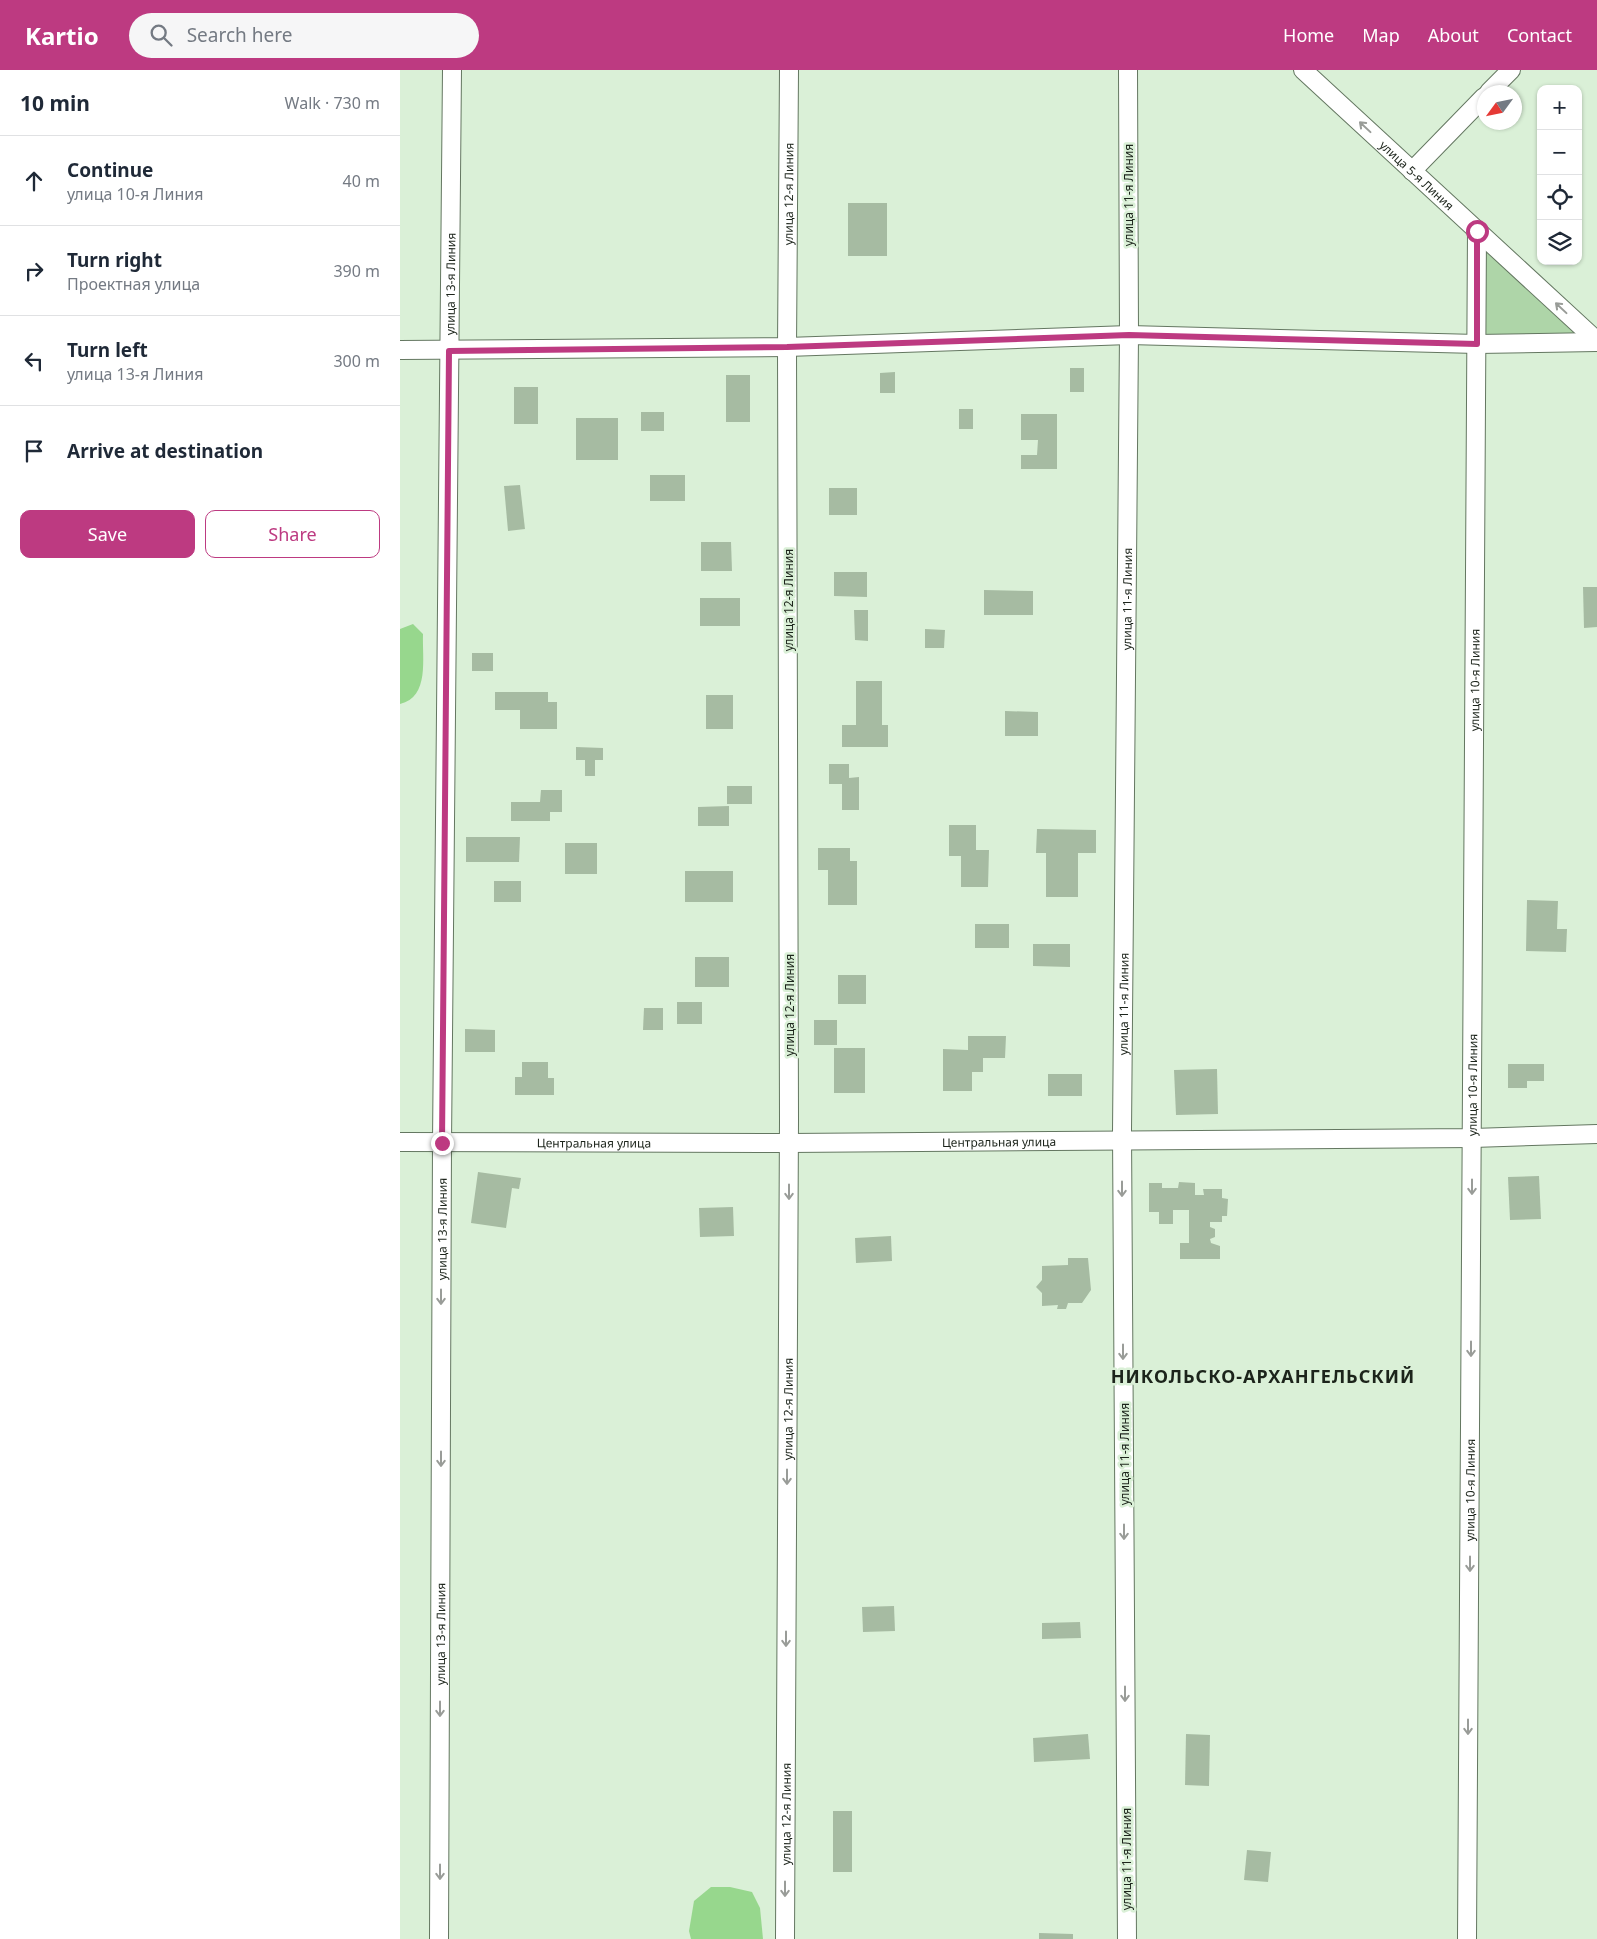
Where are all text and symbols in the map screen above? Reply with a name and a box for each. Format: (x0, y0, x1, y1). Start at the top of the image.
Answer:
search box (129, 13, 479, 58)
text: Kartio (25, 19, 99, 52)
icon: search (147, 21, 175, 49)
text: Search here (187, 22, 292, 48)
text: Home (1283, 23, 1334, 47)
text: Map (1362, 23, 1400, 47)
text: About (1428, 23, 1479, 47)
text: Contact (1507, 23, 1572, 47)
north arrow (1477, 85, 1522, 130)
map controls (1537, 85, 1582, 265)
button: + (1537, 85, 1582, 130)
text: 10 min (20, 89, 90, 117)
text: Walk · 730 m (285, 92, 380, 114)
one-way arrow (1358, 121, 1371, 133)
button: − (1537, 130, 1582, 175)
street label: улица 5-я Линия (1376, 136, 1458, 214)
street label: улица 12-я Линия (779, 143, 797, 245)
street label: улица 11-я Линия (1120, 144, 1137, 246)
text: Continue (67, 157, 153, 183)
icon: ahead (20, 167, 48, 195)
text: 40 m (343, 170, 380, 192)
button: locate (1537, 175, 1582, 220)
text: улица 10-я Линия (67, 183, 203, 205)
route start (1466, 220, 1489, 243)
button: layers (1537, 220, 1582, 265)
street label: улица 13-я Линия (441, 233, 459, 335)
text: Turn right (67, 247, 162, 273)
icon: right (20, 257, 48, 285)
text: 390 m (333, 260, 380, 282)
text: Проектная улица (67, 273, 200, 295)
one-way arrow (1555, 302, 1568, 314)
text: Turn left (67, 337, 148, 363)
icon: left (20, 347, 48, 375)
text: 300 m (333, 350, 380, 372)
text: улица 13-я Линия (67, 363, 203, 385)
icon: arrive (20, 437, 48, 465)
text: Arrive at destination (67, 438, 263, 464)
button: Save (20, 510, 195, 558)
button: Share (205, 510, 380, 558)
street label: улица 11-я Линия (1118, 548, 1136, 650)
street label: улица 12-я Линия (780, 549, 797, 651)
street label: улица 10-я Линия (1466, 629, 1483, 731)
street label: улица 11-я Линия (1114, 953, 1132, 1055)
street label: улица 12-я Линия (781, 954, 798, 1056)
street label: улица 10-я Линия (1463, 1034, 1481, 1136)
route end (431, 1132, 454, 1155)
street label: Центральная улица (942, 1133, 1056, 1150)
street label: Центральная улица (537, 1134, 651, 1151)
street label: улица 13-я Линия (433, 1178, 450, 1280)
one-way arrow (1467, 1178, 1477, 1195)
one-way arrow (1118, 1181, 1127, 1197)
one-way arrow (784, 1183, 794, 1199)
one-way arrow (436, 1288, 446, 1304)
one-way arrow (1466, 1341, 1476, 1357)
one-way arrow (1118, 1343, 1128, 1359)
street label: улица 12-я Линия (779, 1358, 796, 1460)
district label: НИКОЛЬСКО-АРХАНГЕЛЬСКИЙ (1111, 1364, 1415, 1388)
street label: улица 11-я Линия (1116, 1403, 1133, 1505)
street label: улица 10-я Линия (1461, 1439, 1478, 1541)
one-way arrow (436, 1450, 446, 1467)
one-way arrow (782, 1468, 792, 1484)
one-way arrow (1119, 1523, 1129, 1539)
one-way arrow (1465, 1556, 1474, 1572)
street label: улица 13-я Линия (431, 1583, 449, 1685)
one-way arrow (782, 1631, 791, 1647)
one-way arrow (1120, 1686, 1130, 1702)
one-way arrow (435, 1700, 445, 1717)
one-way arrow (1463, 1718, 1473, 1735)
street label: улица 12-я Линия (777, 1763, 794, 1865)
street label: улица 11-я Линия (1118, 1808, 1135, 1910)
one-way arrow (435, 1863, 445, 1879)
one-way arrow (780, 1880, 790, 1897)

